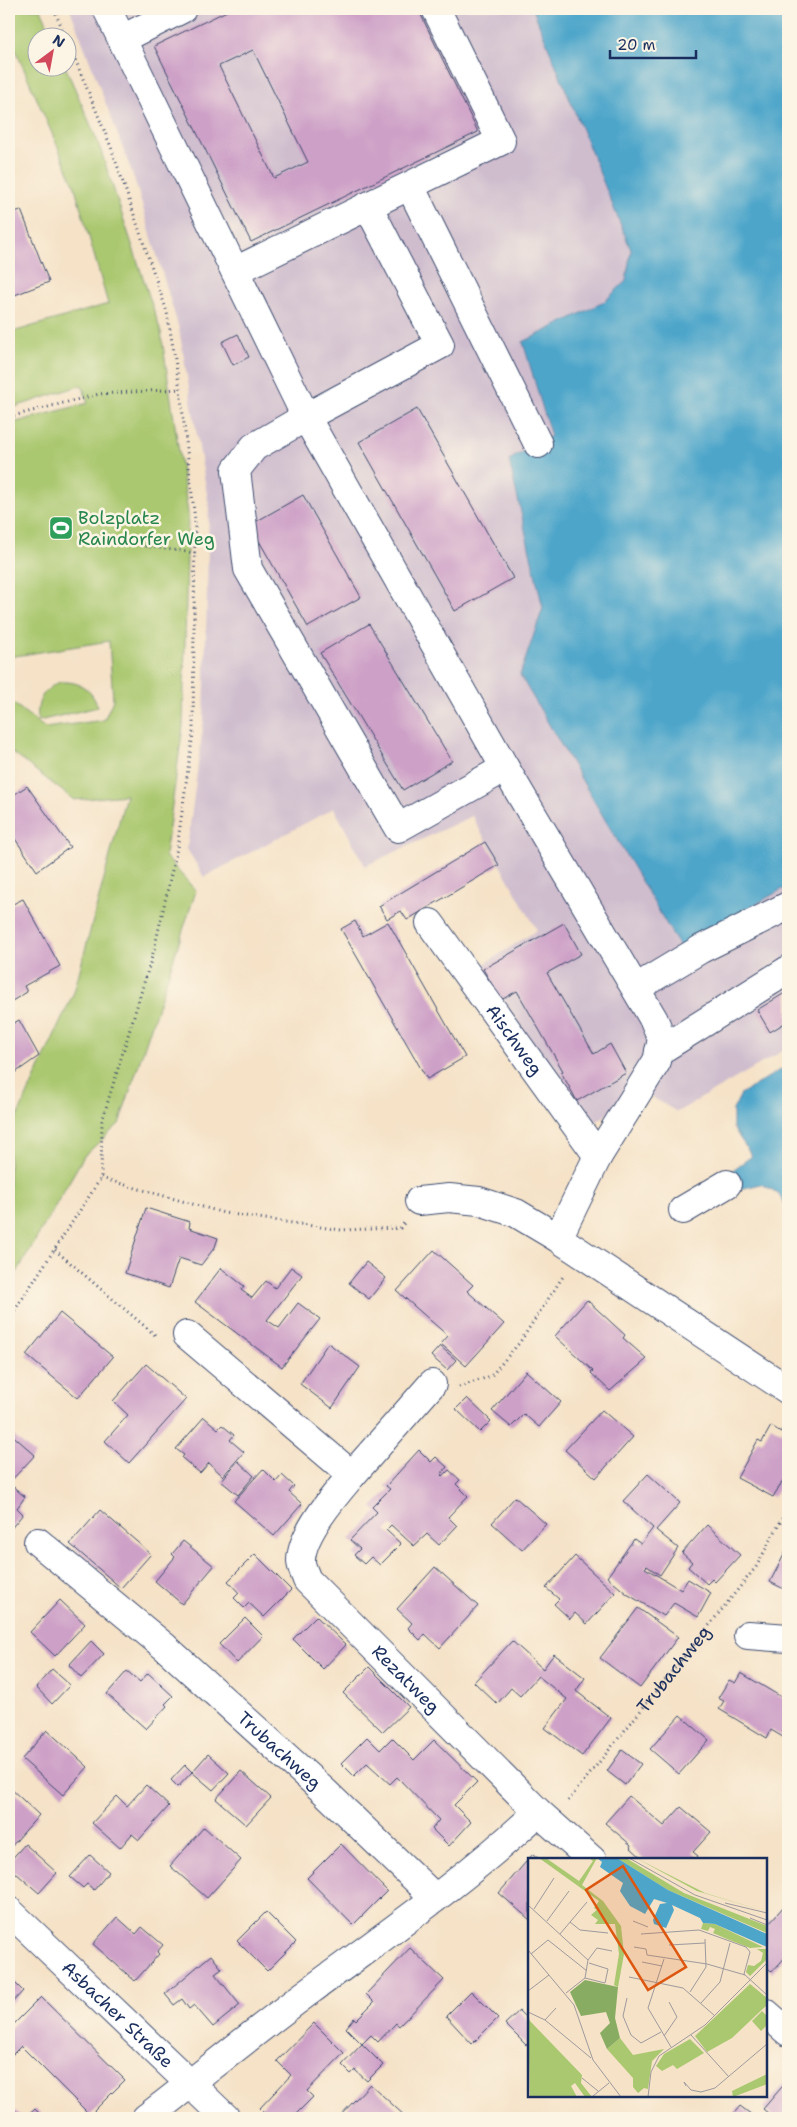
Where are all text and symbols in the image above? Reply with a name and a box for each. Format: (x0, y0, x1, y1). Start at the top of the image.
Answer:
north arrow (28, 28, 78, 78)
scale bar (610, 28, 696, 60)
text: N (49, 30, 68, 52)
text: 20 m (617, 35, 656, 55)
place label: Bolzplatz Raindorfer Weg (78, 506, 215, 551)
sports icon: Bolzplatz Raindorfer Weg (48, 515, 74, 541)
street label: Aischweg (480, 999, 548, 1080)
street label: Trubachweg (631, 1621, 716, 1718)
street label: Rezatweg (366, 1640, 445, 1719)
street label: Trubachweg (232, 1706, 326, 1795)
inset map (528, 1858, 767, 2097)
street label: Asbacher Straße (57, 1956, 178, 2073)

